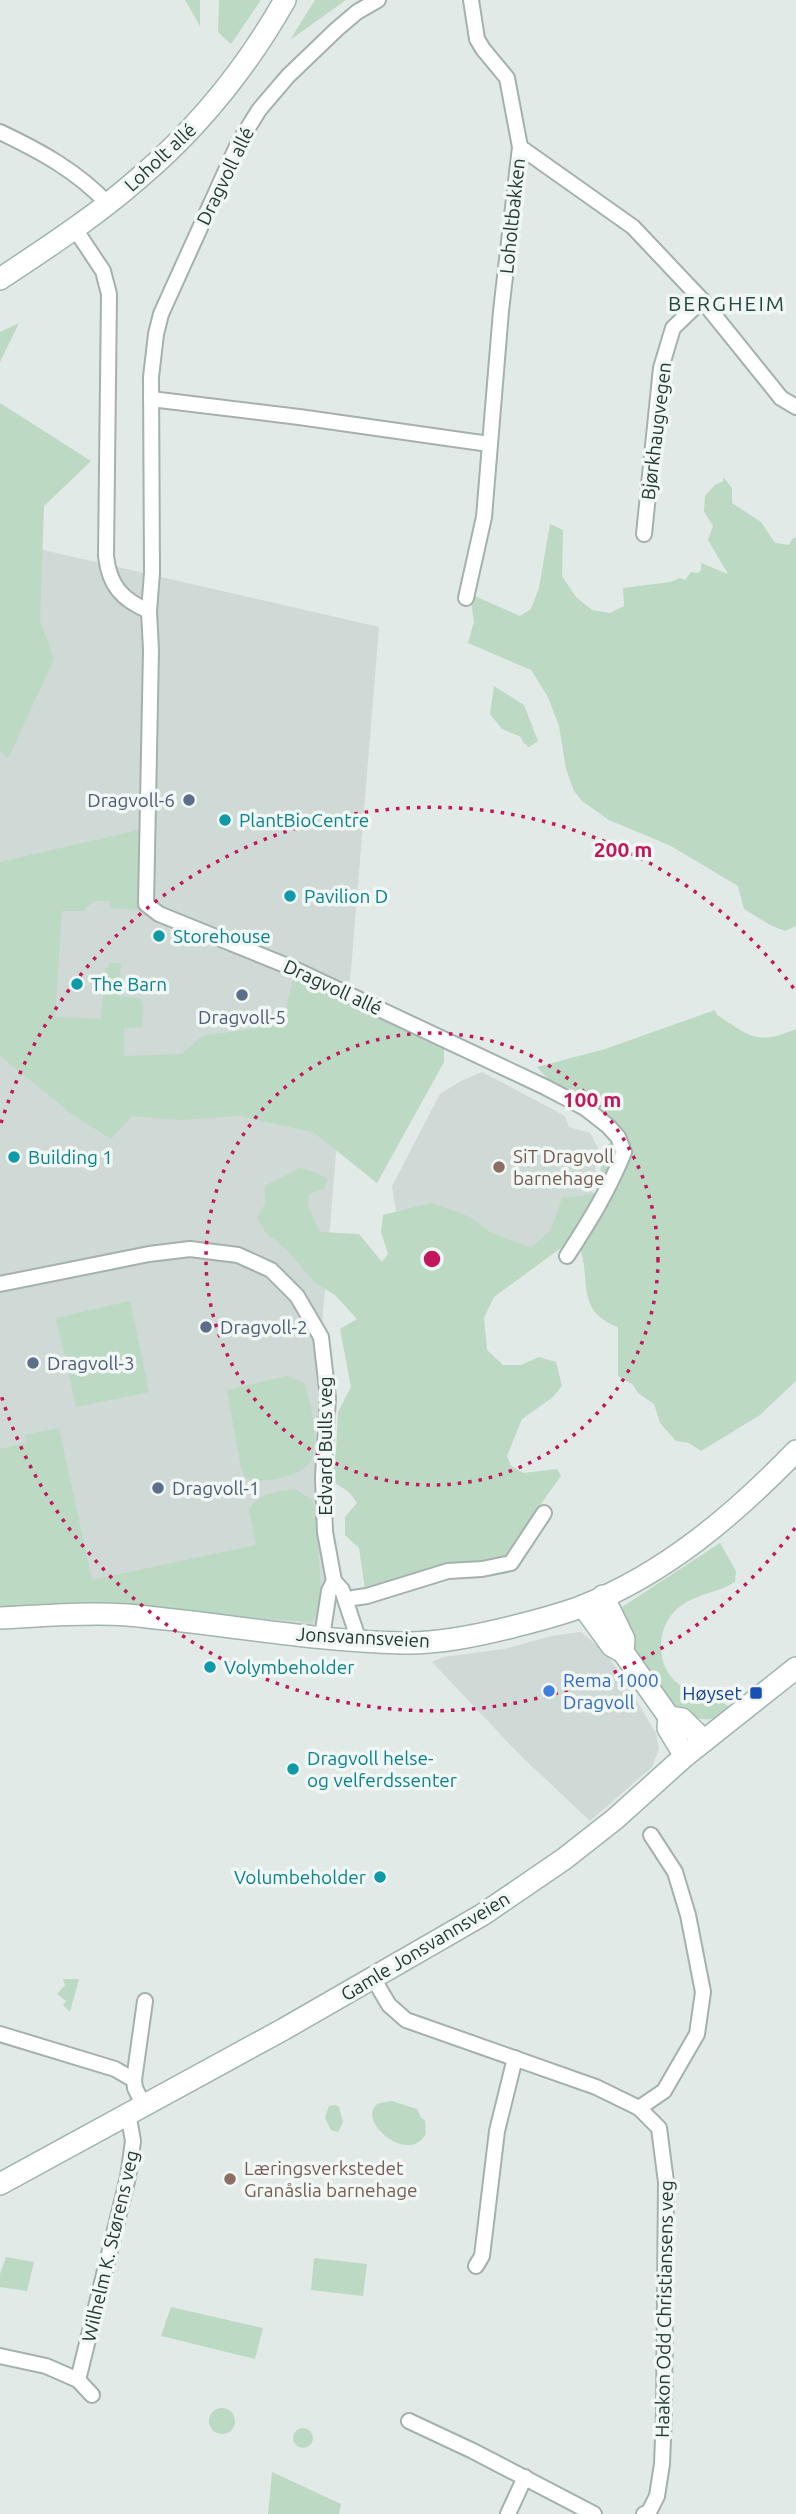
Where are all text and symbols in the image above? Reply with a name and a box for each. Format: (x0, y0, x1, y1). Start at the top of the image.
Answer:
street label: Loholt allé (120, 118, 200, 196)
street label: Dragvoll allé (192, 123, 258, 229)
street label: Loholtbakken (495, 157, 529, 275)
district label: BERGHEIM (668, 291, 786, 315)
street label: Bjørkhaugvegen (637, 361, 675, 501)
place label: Dragvoll-6 (87, 789, 175, 811)
marker: Dragvoll-6 (181, 792, 197, 808)
place label: PlantBioCentre (239, 809, 369, 831)
marker: PlantBioCentre (217, 812, 233, 828)
text: 200 m (594, 837, 652, 861)
place label: Pavilion D (304, 885, 388, 907)
marker: Pavilion D (282, 888, 298, 904)
place label: Storehouse (173, 925, 271, 947)
marker: Storehouse (151, 928, 167, 944)
street label: Dragvoll allé (280, 955, 386, 1019)
place label: The Barn (91, 973, 167, 995)
marker: The Barn (69, 976, 85, 992)
marker: Dragvoll-5 (234, 987, 250, 1003)
place label: Dragvoll-5 (198, 1006, 286, 1028)
text: 100 m (563, 1087, 621, 1111)
place label: SiT Dragvoll barnehage (513, 1145, 614, 1189)
place label: Building 1 (28, 1146, 113, 1168)
marker: Building 1 (6, 1149, 22, 1165)
marker: SiT Dragvoll barnehage (491, 1159, 507, 1175)
centre of rings (420, 1247, 444, 1271)
place label: Dragvoll-2 (220, 1316, 308, 1338)
marker: Dragvoll-2 (198, 1319, 214, 1335)
place label: Dragvoll-3 (47, 1352, 135, 1374)
marker: Dragvoll-3 (25, 1355, 41, 1371)
street label: Edvard Bulls veg (314, 1376, 336, 1516)
place label: Dragvoll-1 (172, 1477, 260, 1499)
marker: Dragvoll-1 (150, 1480, 166, 1496)
street label: Jonsvannsveien (295, 1623, 431, 1651)
place label: Volymbeholder (224, 1656, 354, 1678)
marker: Volymbeholder (202, 1659, 218, 1675)
place label: Rema 1000 Dragvoll (563, 1669, 659, 1713)
place label: Høyset (682, 1682, 743, 1704)
marker: Rema 1000 Dragvoll (541, 1683, 557, 1699)
marker: Høyset (748, 1685, 764, 1701)
place label: Dragvoll helse- og velferdssenter (307, 1747, 457, 1791)
marker: Dragvoll helse- og velferdssenter (285, 1761, 301, 1777)
place label: Volumbeholder (234, 1866, 366, 1888)
marker: Volumbeholder (372, 1869, 388, 1885)
street label: Gamle Jonsvannsveien (337, 1887, 513, 2005)
street label: Wilhelm K. Størens veg (77, 2148, 143, 2344)
place label: Læringsverkstedet Granåslia barnehage (244, 2157, 418, 2201)
marker: Læringsverkstedet Granåslia barnehage (222, 2171, 238, 2187)
street label: Haakon Odd Christiansens veg (651, 2180, 677, 2438)

